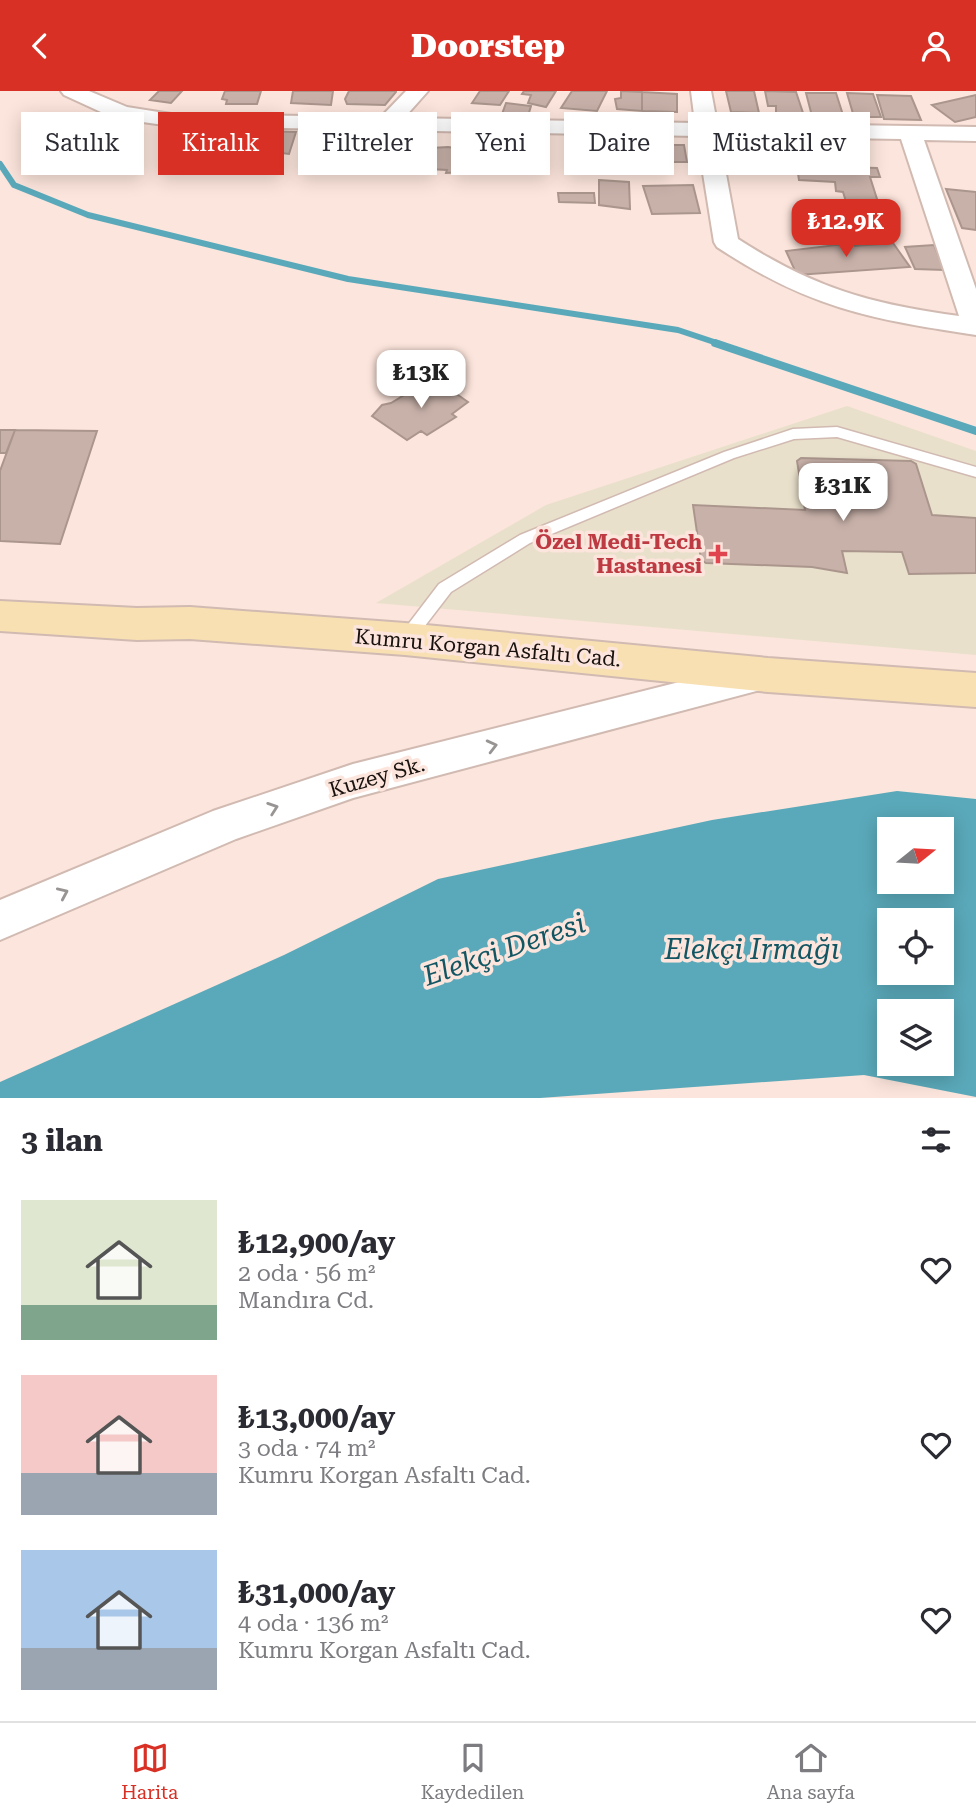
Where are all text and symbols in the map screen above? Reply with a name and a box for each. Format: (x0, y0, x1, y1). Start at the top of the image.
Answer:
icon: back (21, 27, 59, 65)
text: Doorstep (411, 27, 565, 65)
icon: person (917, 27, 955, 65)
chip: Satılık (21, 112, 144, 175)
chip: Kiralık (158, 112, 284, 175)
chip: Filtreler (298, 112, 437, 175)
chip: Yeni (451, 112, 550, 175)
chip: Daire (564, 112, 674, 175)
chip: Müstakil ev (688, 112, 870, 175)
pin: ₺12.9K (789, 199, 903, 259)
text: ₺12.9K (808, 208, 884, 235)
pin: ₺13K (380, 351, 462, 410)
text: ₺13K (393, 359, 449, 386)
pin: ₺31K (802, 463, 884, 523)
text: ₺31K (815, 472, 871, 499)
place label: Özel Medi-Tech Hastanesi (535, 529, 702, 578)
marker: Özel Medi-Tech Hastanesi (708, 544, 728, 564)
street label: Kumru Korgan Asfaltı Cad. (354, 624, 622, 672)
one-way arrow (486, 740, 498, 754)
street label: Kuzey Sk. (326, 752, 428, 802)
one-way arrow (267, 802, 279, 816)
north arrow (877, 817, 954, 894)
map controls (877, 817, 954, 1076)
one-way arrow (55, 887, 68, 901)
water label: Elekçi Deresi (418, 906, 590, 993)
button: locate (877, 908, 954, 985)
water label: Elekçi Irmağı (663, 933, 840, 966)
button: layers (877, 999, 954, 1076)
icon: filters (917, 1121, 955, 1159)
text: 3 ilan (21, 1123, 103, 1158)
text: ₺12,900/ay (238, 1225, 395, 1260)
icon: home (77, 1228, 161, 1312)
icon: heart (917, 1251, 955, 1289)
text: 2 oda · 56 m² (238, 1260, 376, 1287)
text: Mandıra Cd. (238, 1287, 374, 1314)
text: ₺13,000/ay (238, 1400, 395, 1435)
icon: home (77, 1403, 161, 1487)
icon: heart (917, 1426, 955, 1464)
text: 3 oda · 74 m² (238, 1435, 376, 1462)
text: Kumru Korgan Asfaltı Cad. (238, 1462, 531, 1489)
text: ₺31,000/ay (238, 1575, 395, 1610)
icon: home (77, 1578, 161, 1662)
icon: heart (917, 1601, 955, 1639)
text: 4 oda · 136 m² (238, 1610, 388, 1637)
text: Kumru Korgan Asfaltı Cad. (238, 1637, 531, 1664)
tab: Harita (121, 1739, 178, 1804)
tab: Kaydedilen (421, 1739, 524, 1804)
tab: Ana sayfa (767, 1739, 855, 1804)

